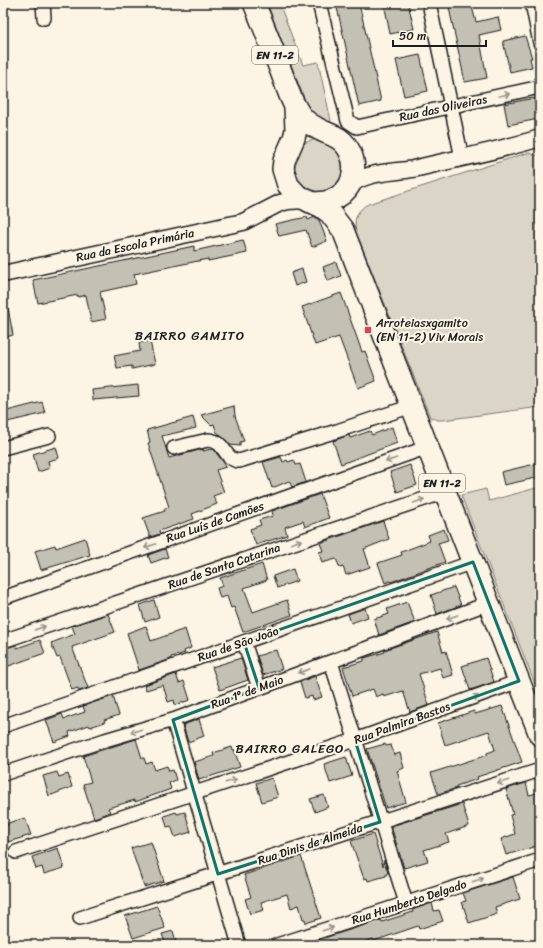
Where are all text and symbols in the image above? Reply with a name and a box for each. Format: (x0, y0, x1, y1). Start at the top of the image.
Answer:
scale bar (393, 22, 486, 48)
text: 50 m (399, 25, 426, 47)
road number: EN 11-2 (252, 46, 298, 64)
street label: Rua das Oliveiras (397, 88, 489, 128)
one-way arrow (497, 91, 510, 99)
street label: Rua da Escola Primária (74, 222, 197, 268)
place label: Arroteiasxgamito (EN 11-2) Viv Morais (375, 312, 483, 348)
district label: BAIRRO GAMITO (135, 324, 245, 347)
marker: Arroteiasxgamito (EN 11-2) Viv Morais (363, 325, 373, 335)
one-way arrow (386, 457, 398, 465)
road number: EN 11-2 (419, 474, 465, 492)
street label: Rua Luís de Camões (163, 495, 268, 549)
one-way arrow (413, 497, 426, 504)
street label: Rua de Santa Catarina (165, 536, 283, 596)
one-way arrow (290, 538, 302, 546)
one-way arrow (144, 542, 156, 550)
one-way arrow (446, 613, 458, 621)
street label: Rua de São João (194, 620, 282, 668)
one-way arrow (33, 624, 46, 631)
one-way arrow (298, 668, 310, 676)
street label: Rua 1º de Maio (207, 669, 287, 715)
one-way arrow (466, 693, 478, 701)
street label: Rua Palmira Bastos (351, 695, 453, 751)
one-way arrow (129, 728, 142, 735)
district label: BAIRRO GALEGO (236, 737, 344, 760)
one-way arrow (224, 777, 237, 784)
one-way arrow (497, 779, 510, 786)
street label: Rua Dinis de Almeida (255, 816, 366, 871)
street label: Rua Humberto Delgado (349, 873, 469, 931)
one-way arrow (471, 876, 484, 883)
one-way arrow (321, 924, 333, 932)

